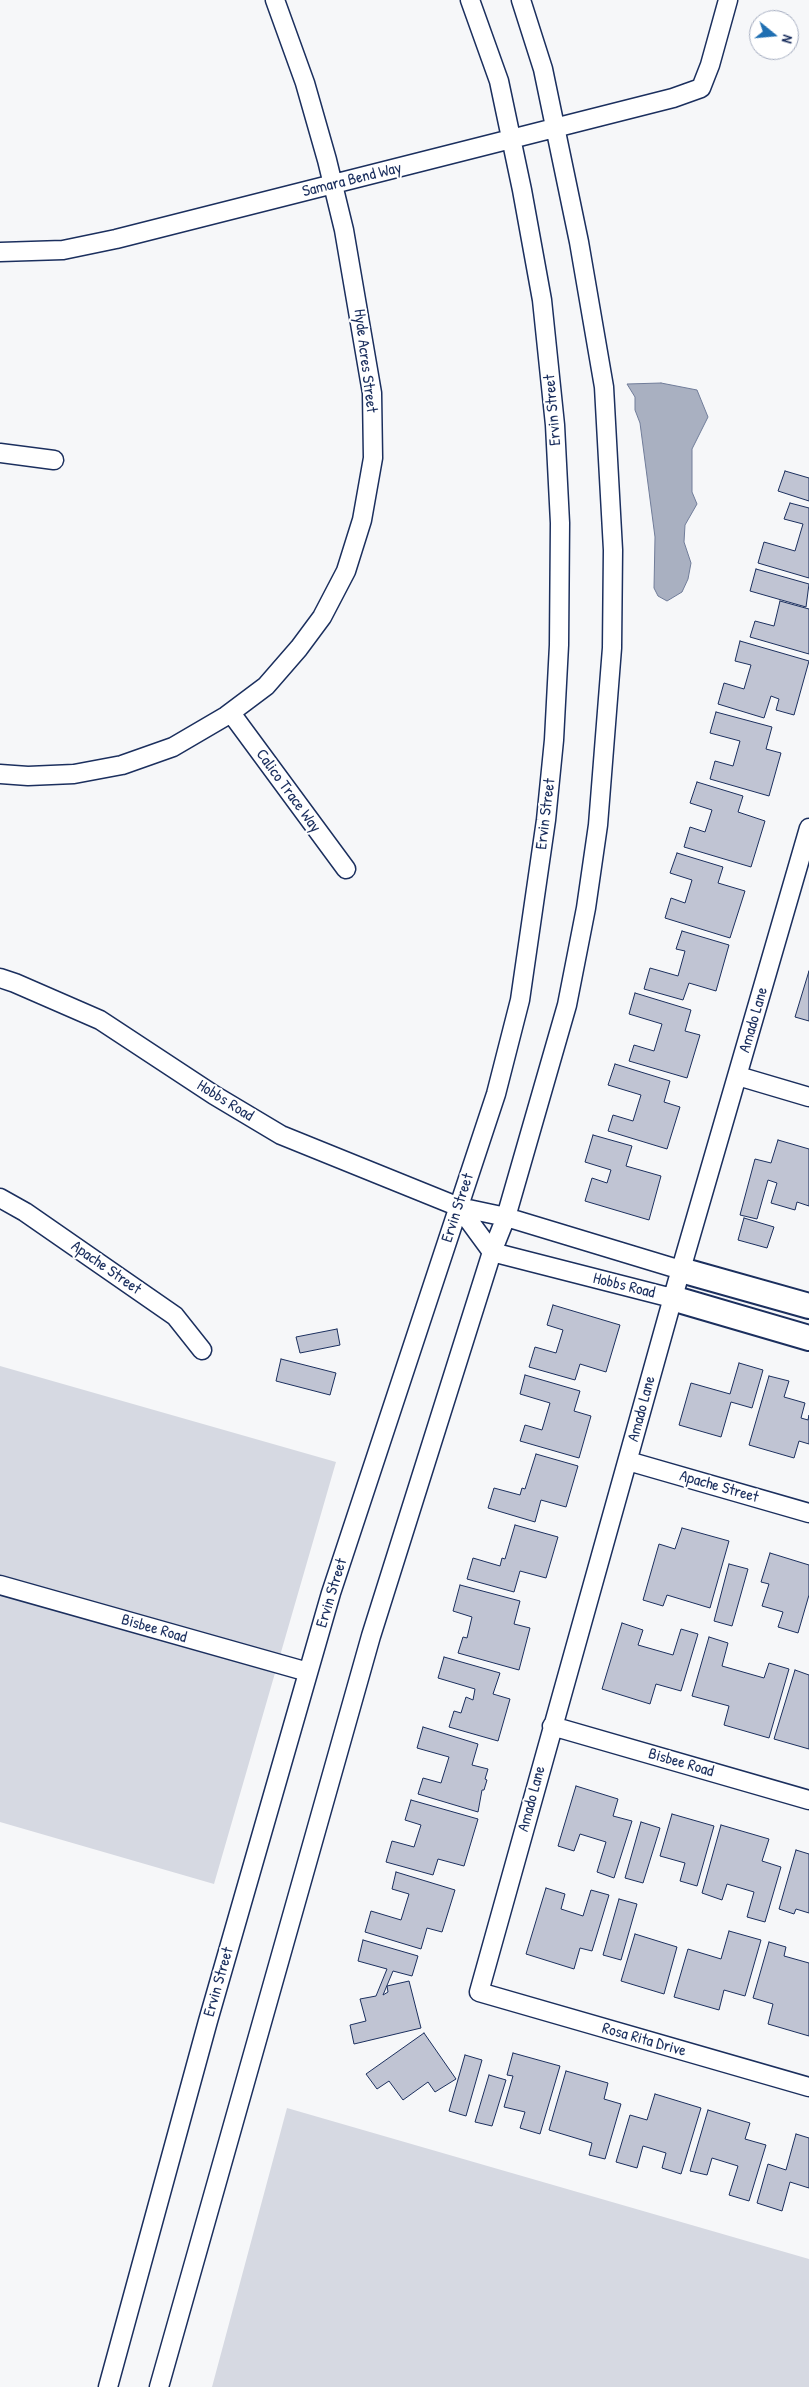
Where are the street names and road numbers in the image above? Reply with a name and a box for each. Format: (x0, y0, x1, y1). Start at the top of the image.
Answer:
street label: Samara Bend Way (300, 158, 404, 202)
street label: Hyde Acres Street (349, 308, 381, 414)
street label: Ervin Street (540, 374, 566, 446)
street label: Calico Trace Way (251, 746, 325, 836)
street label: Ervin Street (532, 777, 560, 851)
street label: Amado Lane (736, 985, 772, 1055)
street label: Hobbs Road (193, 1076, 257, 1126)
street label: Ervin Street (438, 1171, 478, 1245)
street label: Apache Street (67, 1237, 145, 1299)
street label: Hobbs Road (591, 1269, 657, 1303)
street label: Amado Lane (624, 1374, 660, 1444)
street label: Apache Street (677, 1467, 761, 1507)
street label: Ervin Street (312, 1556, 352, 1630)
street label: Bisbee Road (119, 1611, 189, 1647)
street label: Bisbee Road (646, 1745, 716, 1781)
street label: Amado Lane (514, 1764, 550, 1834)
street label: Ervin Street (200, 1945, 238, 2019)
street label: Rosa Rita Drive (600, 2019, 688, 2061)

